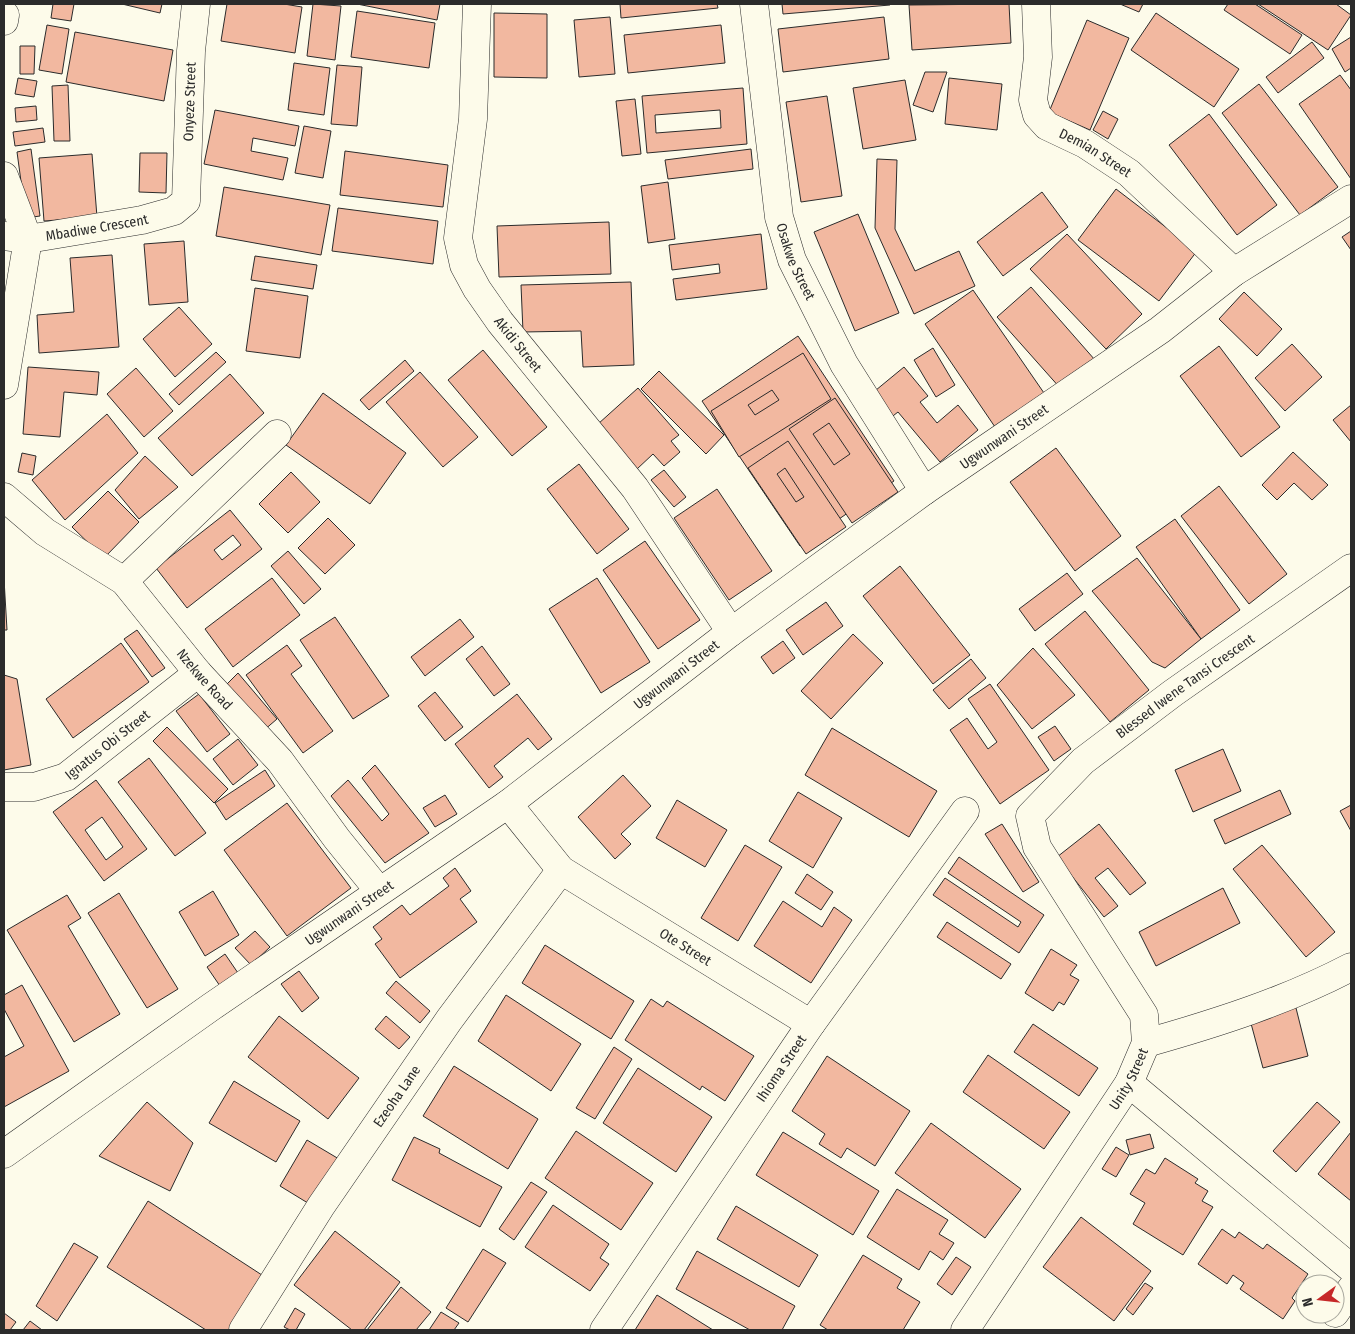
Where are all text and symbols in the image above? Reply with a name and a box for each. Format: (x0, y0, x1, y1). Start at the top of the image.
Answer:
street label: Onyeze Street (180, 61, 200, 142)
street label: Demian Street (1056, 125, 1135, 181)
street label: Mbadiwe Crescent (44, 211, 151, 245)
street label: Osakwe Street (772, 221, 819, 303)
street label: Akidi Street (490, 314, 546, 376)
street label: Ugwunwani Street (957, 401, 1052, 473)
street label: Blessed Iwene Tansi Crescent (1113, 630, 1258, 742)
street label: Ugwunwani Street (630, 636, 723, 713)
street label: Nzekwe Road (173, 645, 236, 714)
street label: Ignatus Obi Street (62, 706, 154, 784)
street label: Ugwunwani Street (302, 877, 397, 949)
street label: Ote Street (656, 925, 715, 970)
street label: Ihioma Street (753, 1031, 810, 1105)
street label: Unity Street (1106, 1045, 1152, 1113)
street label: Ezeoha Lane (370, 1062, 424, 1130)
north arrow (1295, 1274, 1345, 1324)
text: N (1299, 1296, 1317, 1308)

